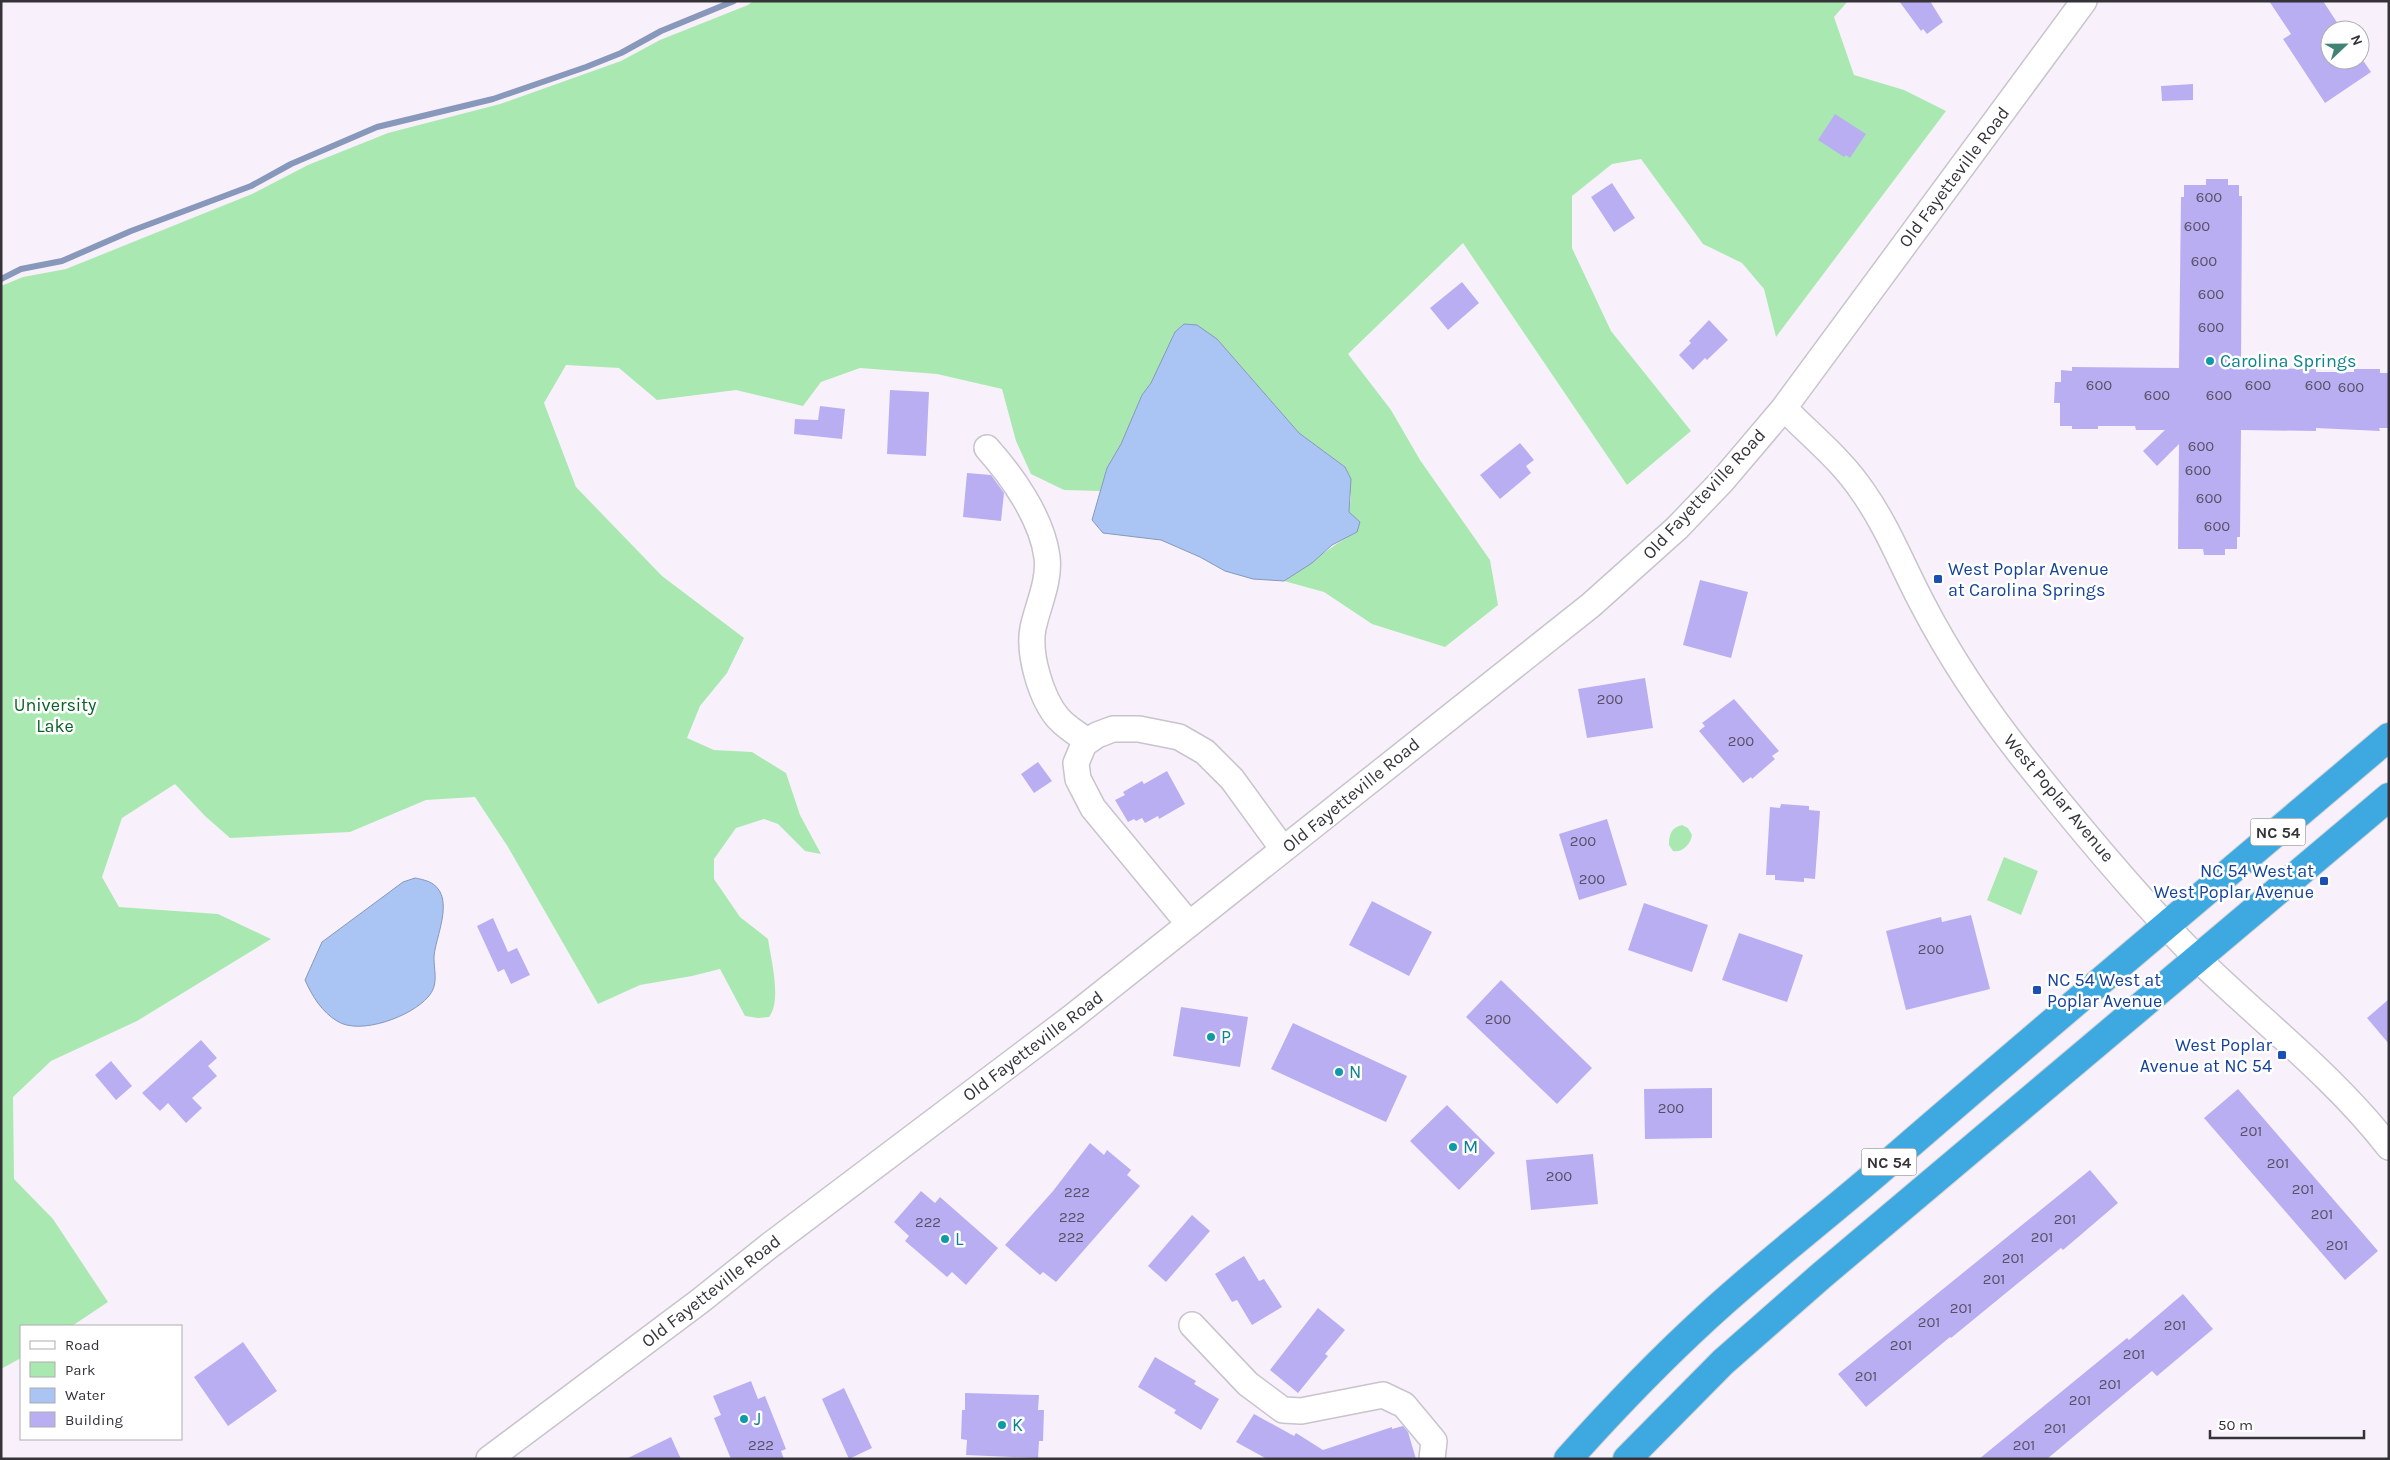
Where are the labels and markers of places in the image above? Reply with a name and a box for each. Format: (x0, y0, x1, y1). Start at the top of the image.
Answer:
place label: Carolina Springs (2220, 350, 2357, 372)
marker: Carolina Springs (2204, 355, 2216, 367)
place label: West Poplar Avenue at Carolina Springs (1948, 558, 2109, 601)
marker: West Poplar Avenue at Carolina Springs (1932, 573, 1944, 585)
place label: NC 54 West at West Poplar Avenue (2153, 860, 2314, 903)
marker: NC 54 West at West Poplar Avenue (2318, 875, 2330, 887)
place label: NC 54 West at Poplar Avenue (2047, 969, 2162, 1012)
marker: NC 54 West at Poplar Avenue (2031, 984, 2043, 996)
place label: P (1221, 1026, 1231, 1048)
marker: P (1205, 1031, 1217, 1043)
place label: West Poplar Avenue at NC 54 (2140, 1034, 2272, 1077)
marker: West Poplar Avenue at NC 54 (2276, 1049, 2288, 1061)
place label: N (1349, 1061, 1361, 1083)
marker: N (1333, 1066, 1345, 1078)
place label: M (1463, 1136, 1478, 1158)
marker: M (1447, 1141, 1459, 1153)
place label: L (955, 1228, 964, 1250)
marker: L (939, 1233, 951, 1245)
place label: J (754, 1408, 761, 1430)
marker: J (738, 1413, 750, 1425)
place label: K (1012, 1414, 1023, 1436)
marker: K (996, 1419, 1008, 1431)

